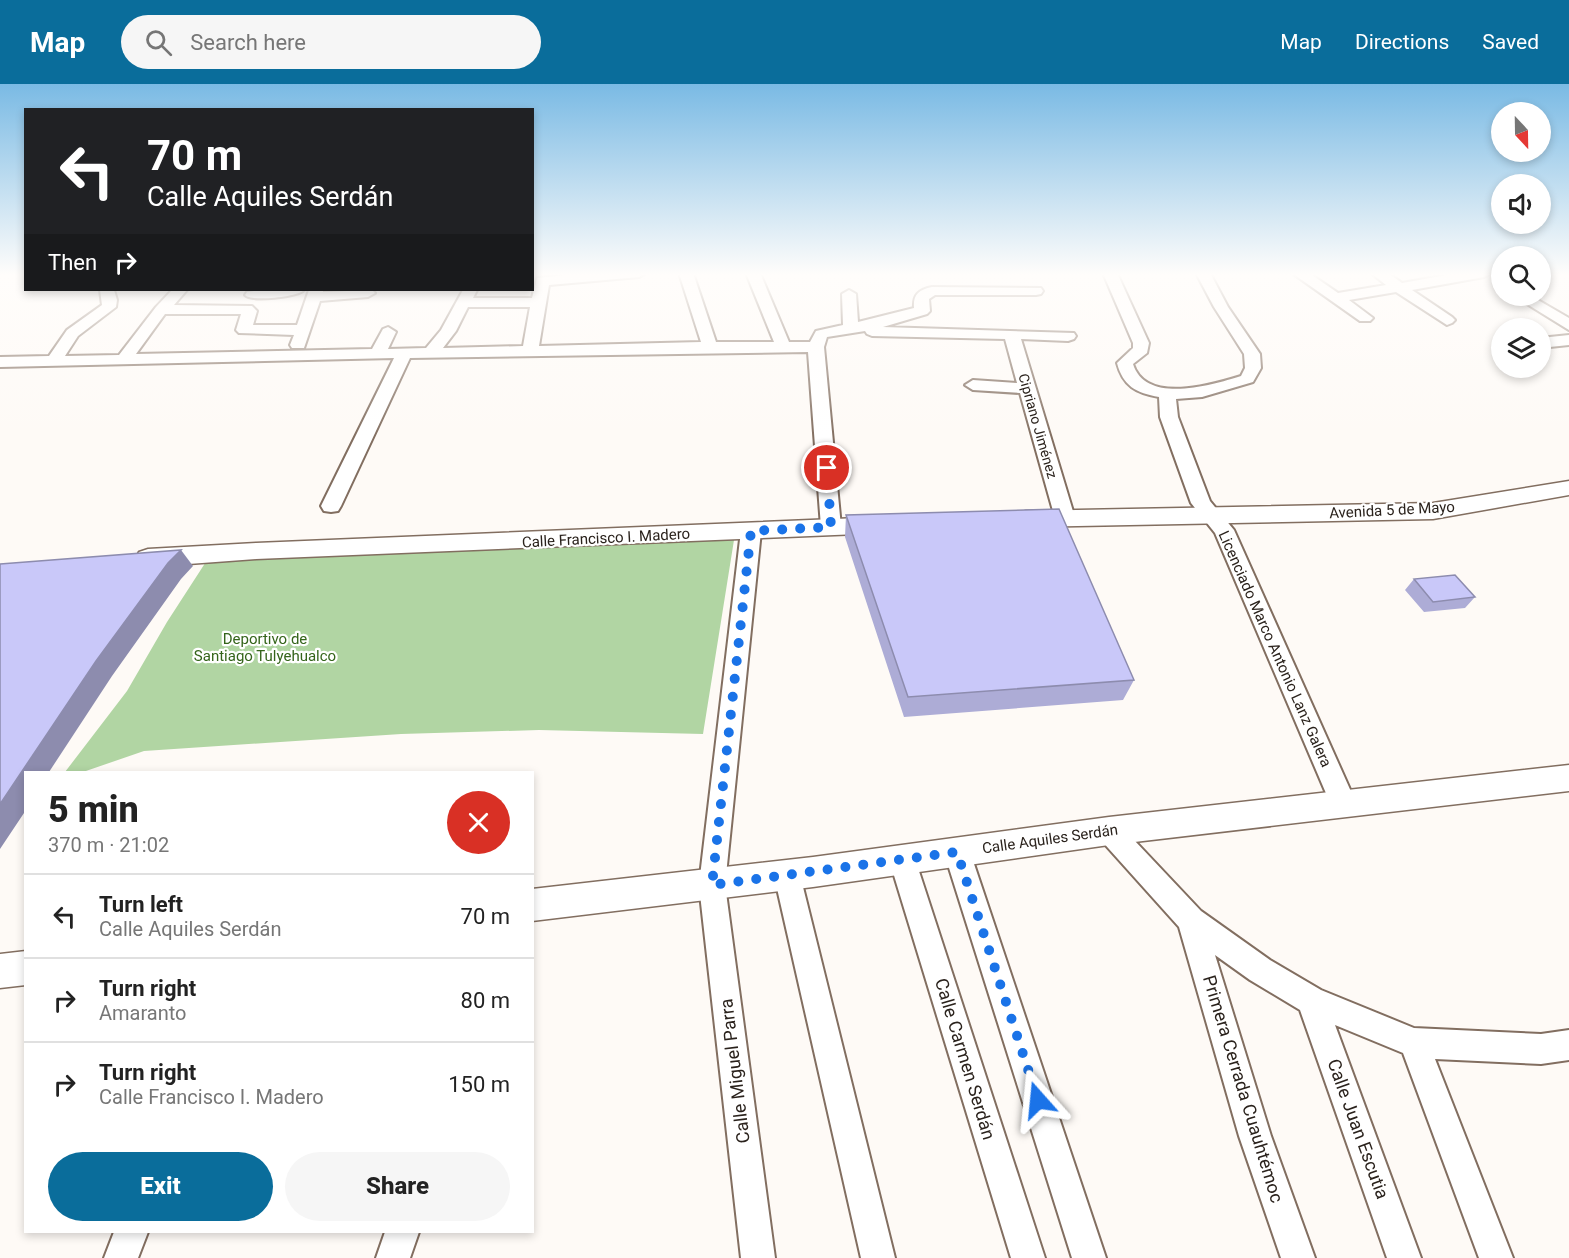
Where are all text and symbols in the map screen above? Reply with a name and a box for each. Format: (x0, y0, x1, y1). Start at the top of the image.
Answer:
search box (121, 15, 541, 69)
text: Map (30, 26, 85, 59)
icon: search (142, 26, 175, 59)
text: Search here (190, 30, 306, 55)
text: Map (1280, 30, 1322, 54)
text: Directions (1355, 30, 1449, 54)
text: Saved (1482, 30, 1539, 54)
north arrow (1491, 102, 1551, 162)
map controls (1491, 102, 1551, 378)
text: 70 m (147, 131, 242, 180)
icon: left (48, 132, 126, 210)
button: sound (1491, 174, 1551, 234)
text: Calle Aquiles Serdán (147, 181, 393, 213)
icon: right (109, 246, 142, 279)
button: search (1491, 246, 1551, 306)
text: Then (48, 250, 97, 275)
button: layers (1491, 318, 1551, 378)
street label: Cipriano Jiménez (1015, 372, 1061, 480)
pin (801, 442, 852, 493)
icon: arrive (810, 451, 843, 484)
street label: Avenida 5 de Mayo (1329, 498, 1455, 522)
street label: Calle Francisco I. Madero (521, 525, 691, 551)
street label: Licenciado Marco Antonio Lanz Galera (1215, 528, 1335, 770)
park label: Deportivo de Santiago Tulyehualco (194, 630, 336, 665)
text: 5 min (48, 789, 139, 831)
button: close (447, 791, 510, 854)
street label: Calle Aquiles Serdán (981, 821, 1119, 857)
text: 370 m · 21:02 (48, 833, 169, 857)
text: Turn left (99, 892, 183, 917)
icon: left (48, 900, 81, 933)
text: 70 m (461, 904, 510, 929)
text: Calle Aquiles Serdán (99, 917, 282, 941)
street label: Primera Cerrada Cuauhtémoc (1199, 973, 1288, 1205)
text: Turn right (99, 976, 196, 1001)
street label: Calle Carmen Serdán (931, 976, 1000, 1142)
icon: right (48, 984, 81, 1017)
text: 80 m (461, 988, 510, 1013)
street label: Calle Miguel Parra (715, 998, 754, 1145)
text: Amaranto (99, 1001, 187, 1025)
street label: Calle Juan Escutia (1323, 1056, 1394, 1202)
text: Turn right (99, 1060, 196, 1085)
icon: right (48, 1068, 81, 1101)
position arrow (1006, 1068, 1070, 1132)
text: 150 m (448, 1072, 510, 1097)
text: Calle Francisco I. Madero (99, 1085, 324, 1109)
button: Exit (48, 1152, 273, 1221)
button: Share (285, 1152, 510, 1221)

